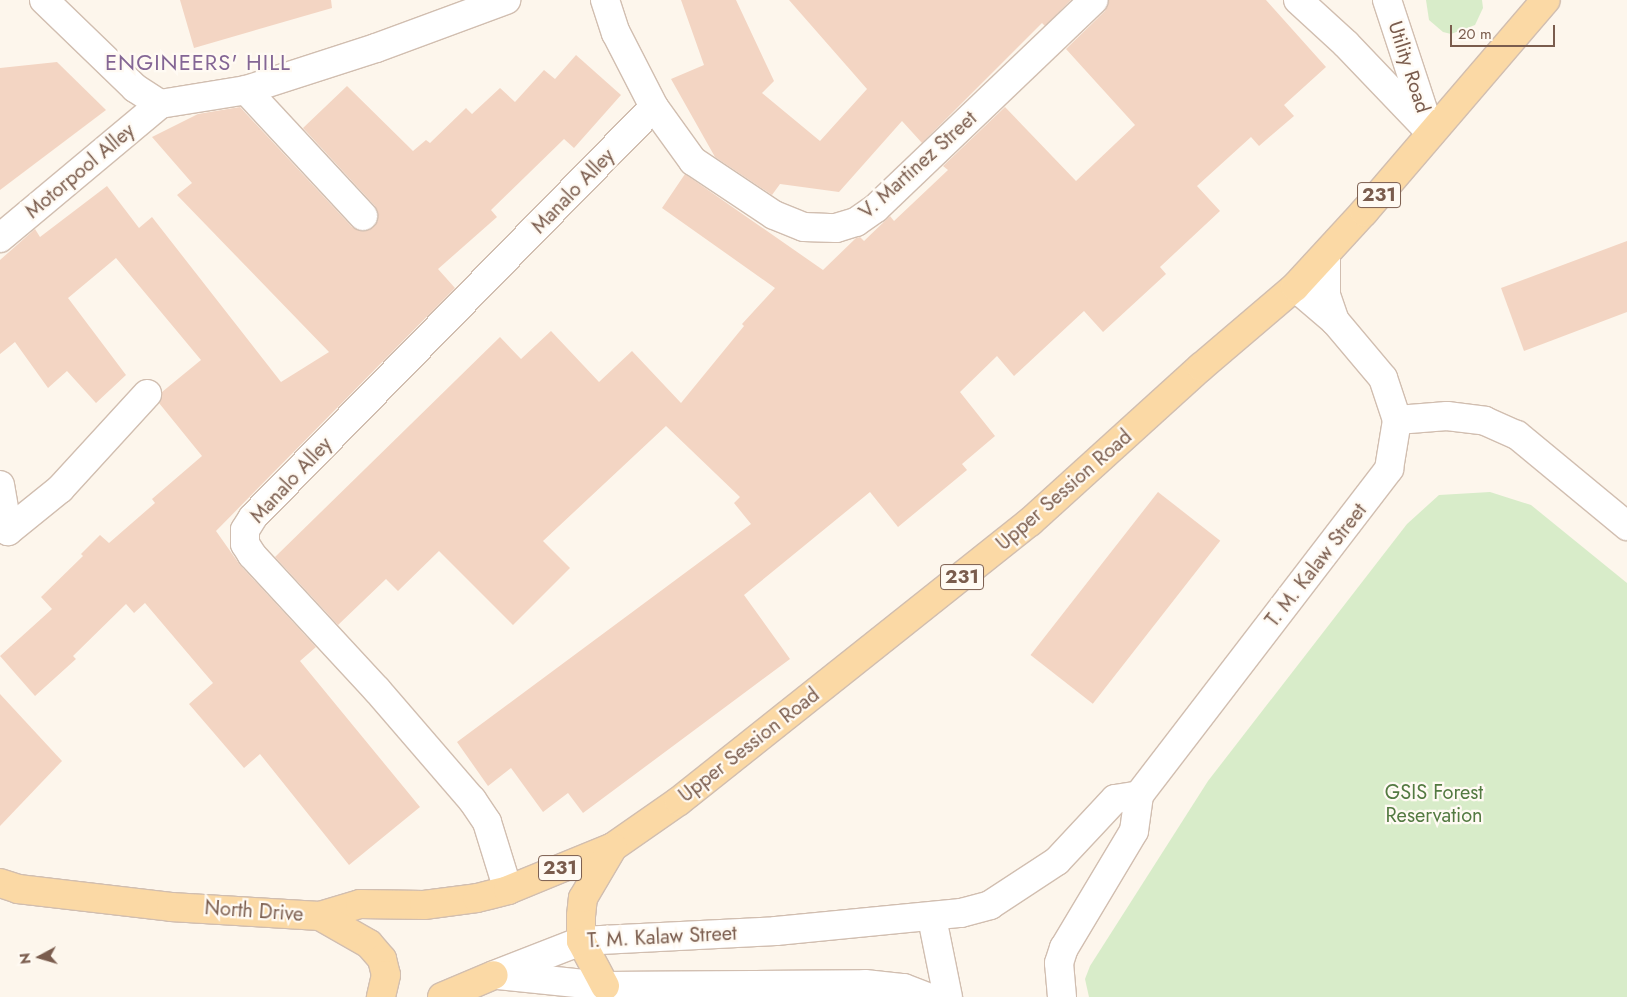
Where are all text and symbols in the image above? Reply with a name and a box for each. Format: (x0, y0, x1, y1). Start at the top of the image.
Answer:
scale bar (1452, 15, 1557, 47)
street label: Utility Road (1383, 18, 1435, 116)
text: 20 m (1458, 23, 1492, 45)
district label: ENGINEERS' HILL (103, 50, 293, 76)
street label: V. Martinez Street (854, 106, 982, 224)
street label: Motorpool Alley (21, 119, 139, 223)
street label: Manalo Alley (527, 144, 619, 238)
road number: 231 (1356, 178, 1402, 212)
street label: Upper Session Road (991, 425, 1137, 555)
street label: Manalo Alley (245, 432, 337, 528)
street label: T. M. Kalaw Street (1260, 499, 1372, 631)
road number: 231 (940, 560, 984, 594)
street label: Upper Session Road (674, 683, 824, 807)
park label: GSIS Forest Reservation (1385, 781, 1483, 828)
road number: 231 (538, 851, 582, 884)
street label: North Drive (204, 896, 304, 926)
street label: T. M. Kalaw Street (587, 921, 737, 953)
north arrow (15, 932, 65, 982)
text: N (15, 952, 36, 965)

